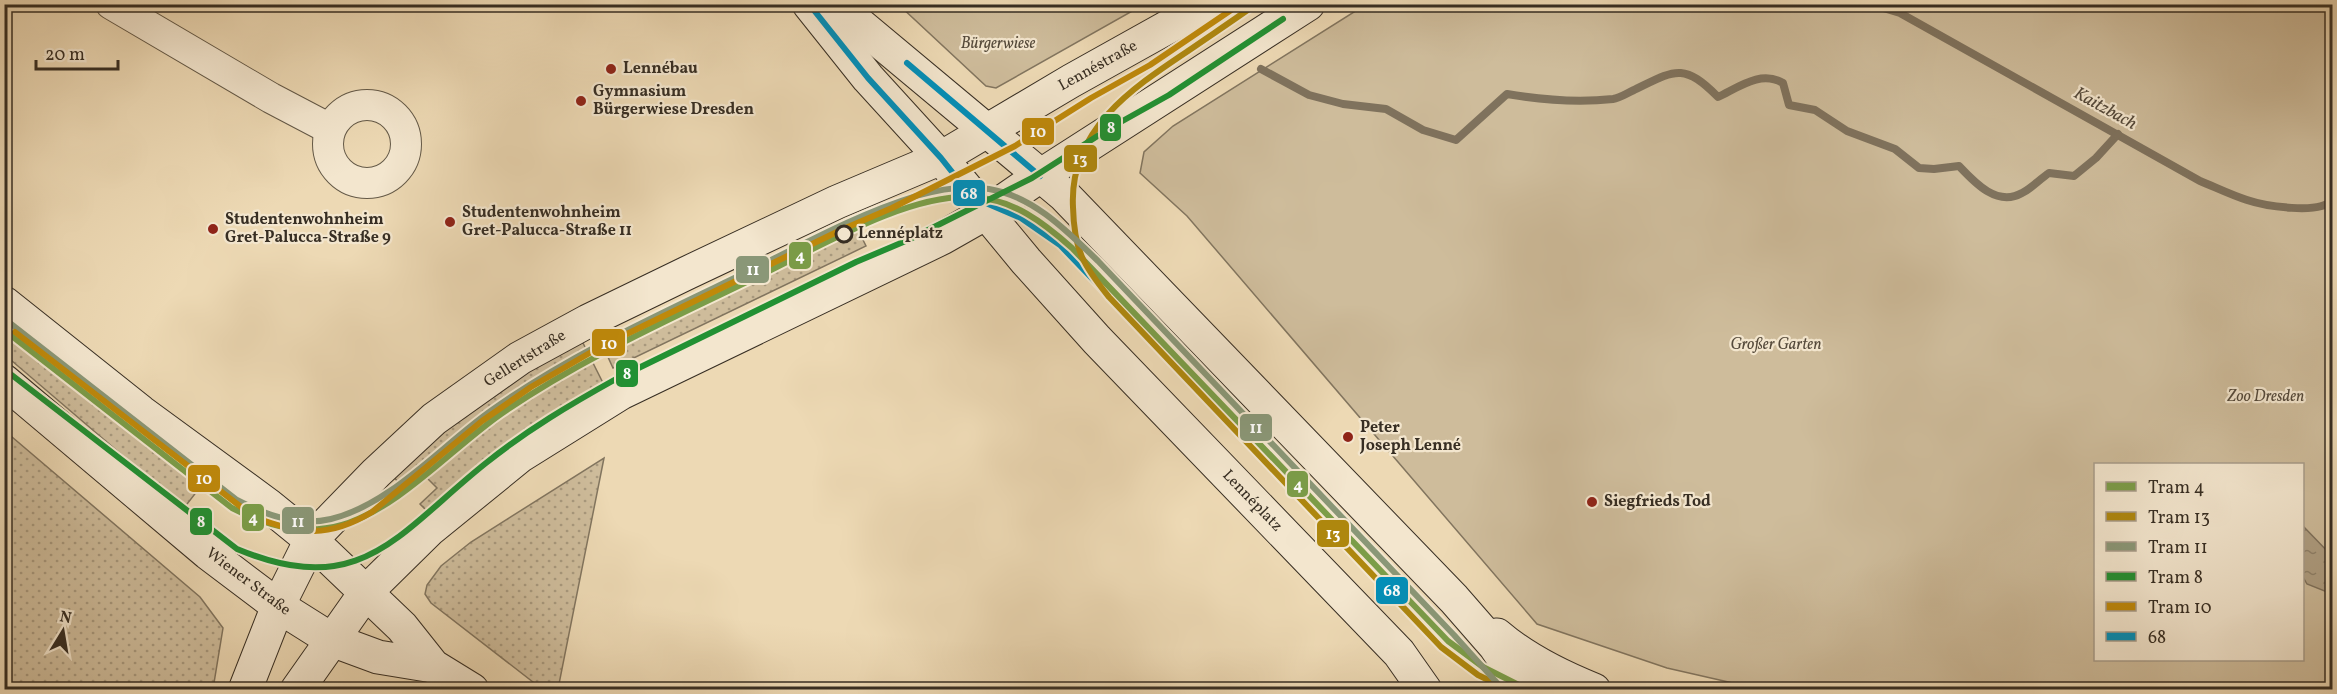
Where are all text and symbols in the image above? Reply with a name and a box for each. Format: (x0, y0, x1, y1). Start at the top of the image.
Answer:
scale bar (36, 33, 118, 71)
park label: Bürgerwiese (961, 33, 1035, 55)
street label: Lennéstraße (1054, 35, 1142, 97)
text: 20 m (45, 43, 85, 68)
place label: Lennébau (623, 58, 698, 80)
marker: Lennébau (604, 62, 618, 76)
place label: Gymnasium Bürgerwiese Dresden (593, 81, 754, 121)
water label: Kaitzbach (2069, 81, 2141, 137)
marker: Gymnasium Bürgerwiese Dresden (574, 94, 588, 108)
line badge: 8 (1099, 113, 1122, 142)
line badge: 10 (1021, 117, 1055, 146)
text: 8 (1107, 118, 1115, 140)
text: 10 (1030, 122, 1046, 144)
line badge: 13 (1063, 144, 1098, 173)
text: 13 (1073, 149, 1087, 171)
line badge: 68 (952, 179, 986, 207)
text: 68 (960, 184, 978, 206)
place label: Studentenwohnheim Gret-Palucca-Straße 11 (462, 202, 632, 242)
place label: Studentenwohnheim Gret-Palucca-Straße 9 (225, 209, 391, 249)
marker: Studentenwohnheim Gret-Palucca-Straße 11 (443, 215, 457, 229)
marker: Studentenwohnheim Gret-Palucca-Straße 9 (206, 222, 220, 236)
place label: Lennéplatz (858, 223, 943, 245)
marker: Lennéplatz (835, 225, 853, 243)
line badge: 4 (788, 241, 812, 270)
text: 4 (795, 246, 805, 268)
line badge: 11 (735, 255, 770, 284)
text: 11 (747, 260, 759, 282)
street label: Gellertstraße (480, 325, 570, 393)
line badge: 10 (591, 328, 626, 357)
text: 10 (601, 334, 617, 356)
park label: Großer Garten (1731, 334, 1821, 356)
line badge: 8 (615, 359, 639, 388)
text: 8 (623, 364, 631, 386)
park label: Zoo Dresden (2227, 386, 2304, 408)
line badge: 11 (1239, 413, 1273, 442)
place label: Peter Joseph Lenné (1359, 417, 1461, 457)
text: 11 (1250, 418, 1262, 440)
marker: Peter Joseph Lenné (1341, 430, 1355, 444)
legend (2094, 463, 2304, 661)
line badge: 10 (187, 464, 221, 493)
street label: Lennéplatz (1217, 465, 1287, 537)
text: 10 (196, 469, 212, 491)
line badge: 4 (1286, 470, 1309, 498)
text: 4 (1293, 475, 1303, 497)
text: Tram 4 (2148, 476, 2205, 501)
place label: Siegfrieds Tod (1604, 491, 1711, 513)
marker: Siegfrieds Tod (1585, 495, 1599, 509)
line badge: 4 (241, 503, 265, 532)
line badge: 11 (281, 506, 315, 535)
text: Tram 13 (2148, 506, 2210, 531)
line badge: 8 (189, 507, 213, 536)
text: 4 (248, 508, 258, 530)
text: 8 (197, 512, 205, 534)
text: 11 (292, 512, 304, 534)
line badge: 13 (1316, 519, 1350, 548)
text: 13 (1326, 524, 1340, 546)
text: Tram 11 (2148, 536, 2208, 561)
street label: Wiener Straße (201, 543, 295, 621)
text: Tram 8 (2148, 566, 2203, 591)
line badge: 68 (1375, 576, 1409, 605)
text: 68 (1383, 581, 1401, 603)
text: Tram 10 (2148, 596, 2212, 621)
north arrow (33, 601, 93, 661)
text: N (58, 606, 74, 630)
text: 68 (2148, 626, 2166, 651)

